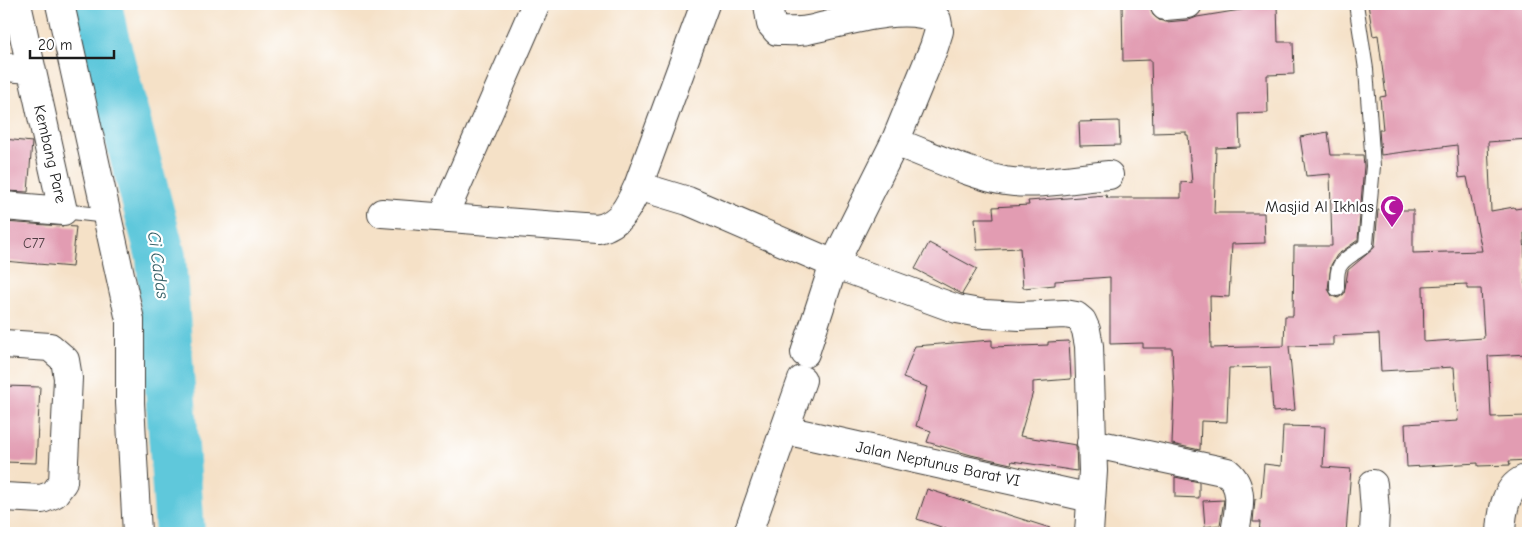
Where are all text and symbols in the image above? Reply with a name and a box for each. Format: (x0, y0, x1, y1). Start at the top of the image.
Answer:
scale bar (30, 28, 114, 60)
text: 20 m (38, 36, 72, 54)
street label: Kembang Pare (30, 103, 70, 205)
mosque icon: Masjid Al Ikhlas (1379, 194, 1405, 228)
place label: Masjid Al Ikhlas (1265, 198, 1374, 216)
water label: Ci Cadas (143, 230, 173, 301)
house number: C77 (23, 235, 45, 252)
street label: Jalan Neptunus Barat VI (854, 438, 1022, 490)

